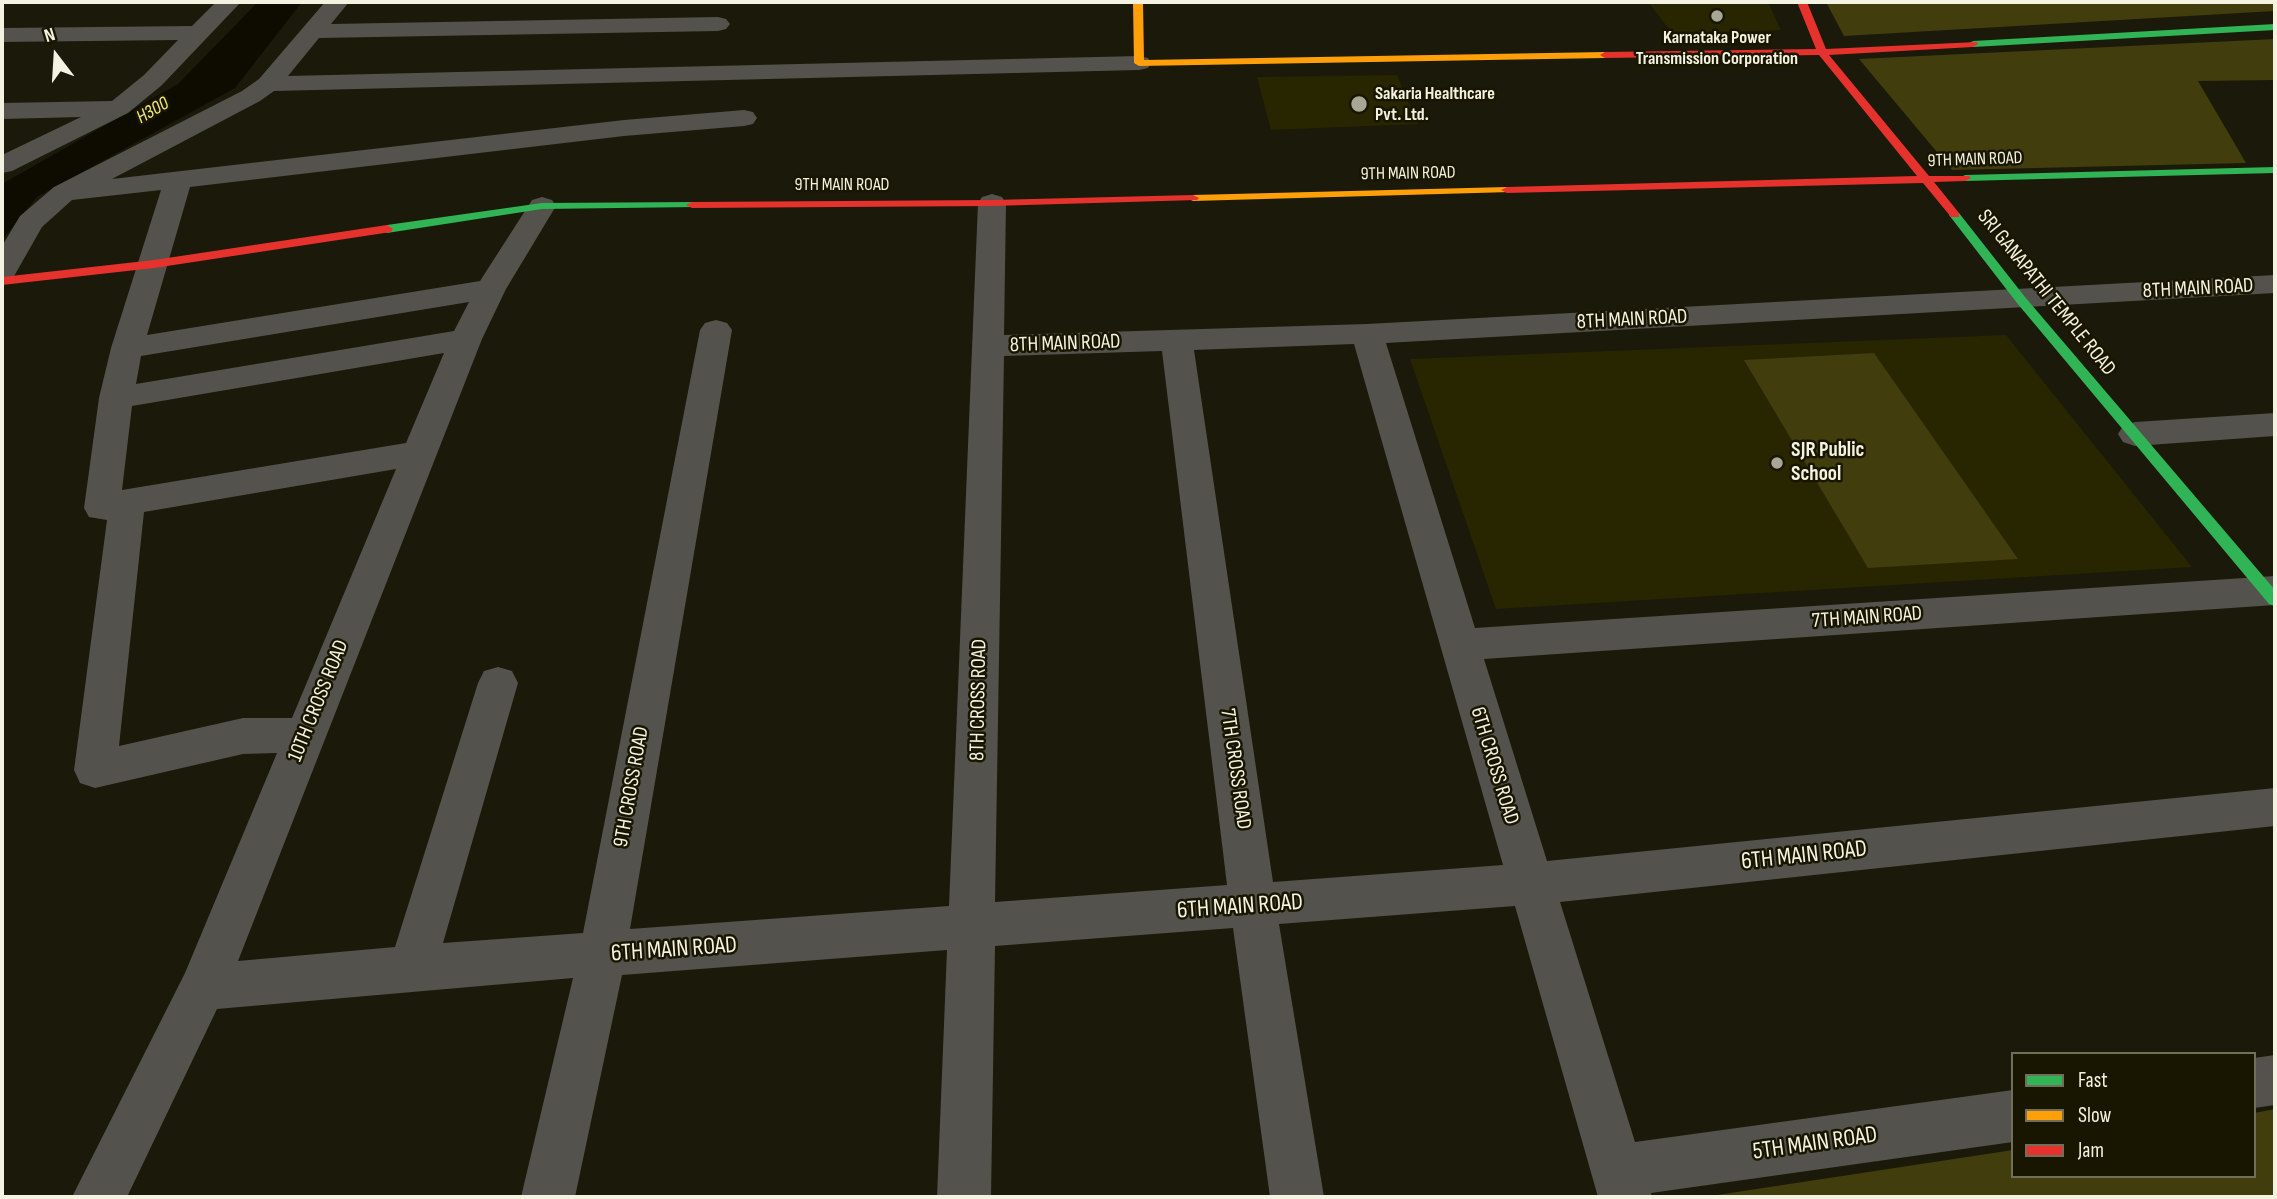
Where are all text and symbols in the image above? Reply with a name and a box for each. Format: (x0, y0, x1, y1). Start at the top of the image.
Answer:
marker: Karnataka Power Transmission Corporation (1709, 8, 1725, 24)
north arrow (21, 21, 91, 91)
text: N (41, 23, 58, 48)
place label: Karnataka Power Transmission Corporation (1636, 27, 1798, 70)
place label: Sakaria Healthcare Pvt. Ltd. (1375, 83, 1495, 126)
water label: H300 (133, 93, 173, 129)
marker: Sakaria Healthcare Pvt. Ltd. (1349, 94, 1369, 114)
street label: 9TH MAIN ROAD (1927, 148, 2023, 172)
street label: 9TH MAIN ROAD (1360, 162, 1456, 186)
street label: 9TH MAIN ROAD (795, 174, 889, 196)
street label: SRI GANAPATHI TEMPLE ROAD (1971, 205, 2121, 381)
street label: 8TH MAIN ROAD (2142, 274, 2254, 304)
street label: 8TH MAIN ROAD (1576, 305, 1688, 335)
street label: 8TH MAIN ROAD (1009, 329, 1121, 359)
place label: SJR Public School (1791, 438, 1864, 488)
marker: SJR Public School (1769, 455, 1785, 471)
street label: 7TH MAIN ROAD (1811, 602, 1923, 634)
street label: 10TH CROSS ROAD (283, 637, 355, 765)
street label: 8TH CROSS ROAD (965, 639, 993, 761)
street label: 6TH CROSS ROAD (1464, 704, 1524, 828)
street label: 7TH CROSS ROAD (1214, 707, 1256, 831)
street label: 9TH CROSS ROAD (609, 725, 655, 849)
street label: 6TH MAIN ROAD (1740, 835, 1868, 877)
street label: 6TH MAIN ROAD (1176, 888, 1304, 926)
street label: 6TH MAIN ROAD (610, 931, 738, 969)
legend (2011, 1052, 2256, 1178)
text: Fast (2078, 1068, 2108, 1093)
text: Slow (2078, 1103, 2111, 1128)
street label: 5TH MAIN ROAD (1751, 1121, 1879, 1167)
text: Jam (2078, 1138, 2104, 1163)

